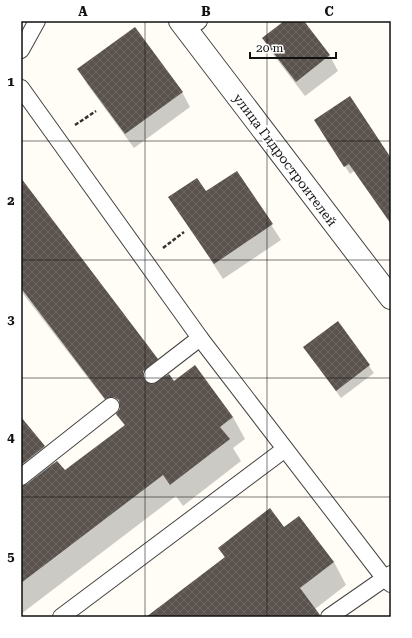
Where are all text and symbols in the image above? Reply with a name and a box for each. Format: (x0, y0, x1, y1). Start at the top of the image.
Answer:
text: A (78, 4, 88, 19)
text: B (201, 4, 211, 19)
text: C (324, 4, 334, 19)
scale bar (250, 34, 336, 60)
text: 20 m (256, 41, 283, 55)
text: 1 (7, 74, 15, 89)
street label: улица Гидростроителей (230, 91, 340, 230)
text: 2 (7, 193, 15, 208)
text: 3 (7, 312, 15, 327)
text: 4 (7, 430, 15, 445)
text: 5 (7, 549, 15, 564)

